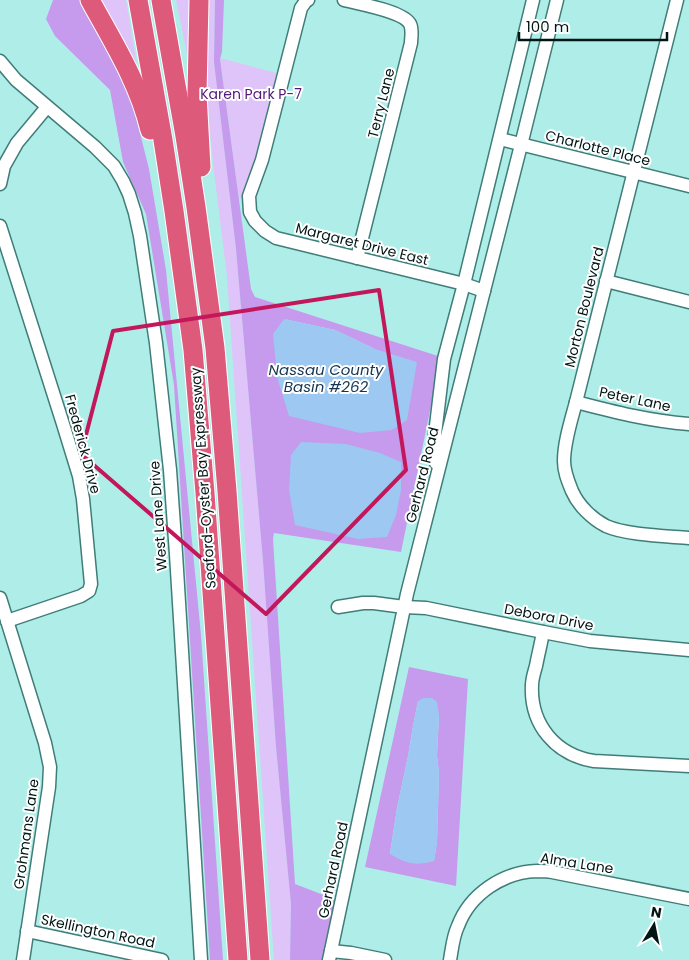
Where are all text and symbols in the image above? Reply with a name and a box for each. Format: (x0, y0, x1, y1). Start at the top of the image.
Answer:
scale bar (519, 10, 666, 42)
text: 100 m (526, 16, 569, 37)
street label: Terry Lane (363, 66, 399, 140)
park label: Karen Park P-7 (200, 84, 302, 104)
street label: Charlotte Place (543, 125, 653, 171)
street label: Margaret Drive East (293, 218, 431, 270)
street label: Morton Boulevard (559, 245, 609, 369)
water label: Nassau County Basin #262 (269, 359, 384, 397)
street label: Seaford-Oyster Bay Expressway (185, 367, 221, 589)
street label: Peter Lane (597, 382, 673, 416)
street label: Frederick Drive (60, 392, 106, 496)
street label: Gerhard Road (400, 425, 444, 525)
street label: West Lane Drive (144, 460, 172, 572)
street label: Debora Drive (503, 599, 596, 636)
street label: Grohmans Lane (8, 777, 44, 890)
street label: Gerhard Road (313, 820, 353, 920)
street label: Alma Lane (539, 847, 615, 879)
north arrow (629, 900, 679, 950)
text: N (649, 901, 663, 923)
street label: Skellington Road (39, 909, 157, 953)

